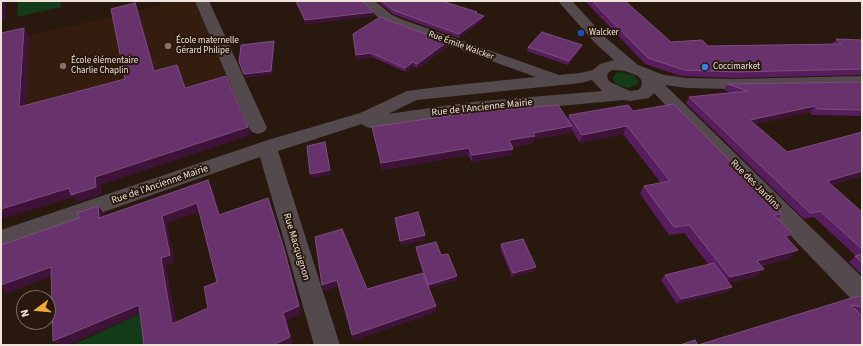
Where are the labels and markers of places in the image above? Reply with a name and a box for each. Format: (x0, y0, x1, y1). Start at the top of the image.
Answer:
marker: Walcker (576, 28, 586, 38)
place label: Walcker (589, 28, 619, 38)
place label: École maternelle Gérard Philipe (176, 36, 239, 57)
marker: École maternelle Gérard Philipe (163, 41, 173, 51)
place label: École élémentaire Charlie Chaplin (71, 56, 138, 77)
marker: École élémentaire Charlie Chaplin (58, 61, 68, 71)
marker: Coccimarket (700, 62, 710, 72)
place label: Coccimarket (713, 62, 760, 72)

